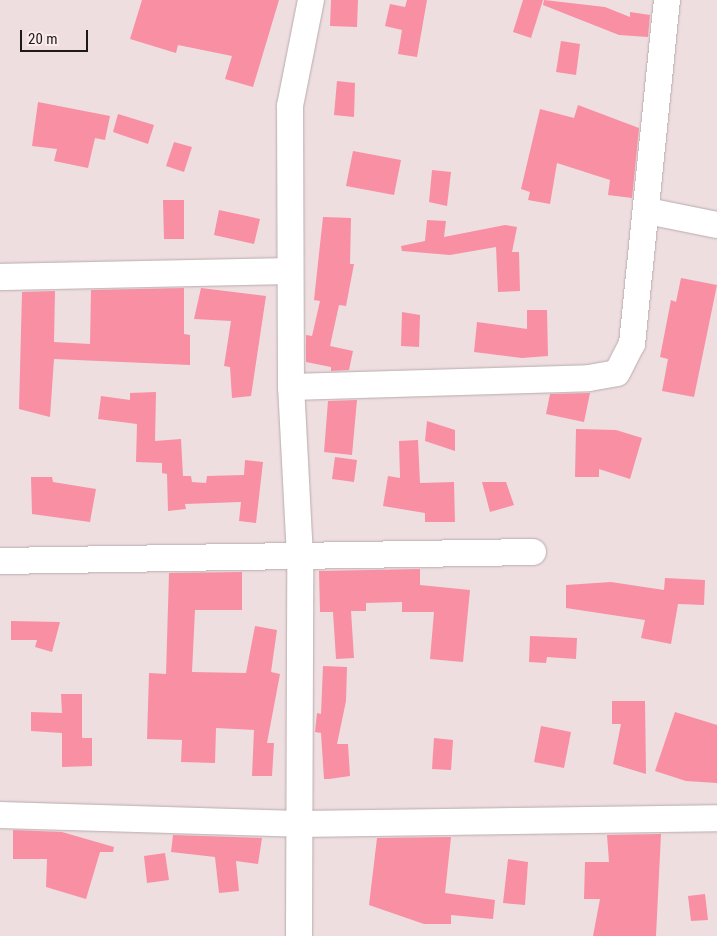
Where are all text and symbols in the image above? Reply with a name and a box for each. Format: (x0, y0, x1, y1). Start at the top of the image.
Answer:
scale bar (22, 20, 90, 52)
text: 20 m (28, 30, 58, 48)

